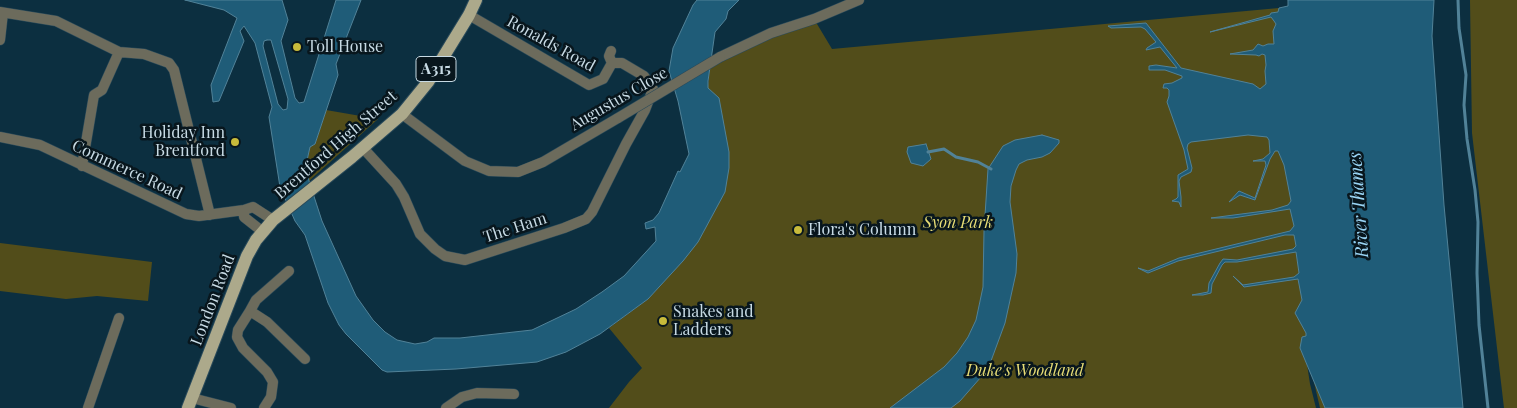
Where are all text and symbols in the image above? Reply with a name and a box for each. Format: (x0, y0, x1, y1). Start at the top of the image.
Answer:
street label: Ronalds Road (504, 12, 598, 76)
place label: Toll House (307, 37, 383, 57)
marker: Toll House (291, 41, 303, 53)
road number: A315 (416, 56, 456, 82)
street label: Augustus Close (567, 63, 671, 135)
street label: Brentford High Street (271, 87, 401, 203)
place label: Holiday Inn Brentford (142, 123, 225, 161)
street label: Commerce Road (69, 136, 185, 204)
marker: Holiday Inn Brentford (229, 136, 241, 148)
water label: River Thames (1345, 151, 1373, 259)
street label: The Ham (481, 209, 549, 247)
park label: Syon Park (923, 213, 993, 233)
place label: Flora's Column (808, 220, 916, 240)
marker: Flora's Column (792, 224, 804, 236)
street label: London Road (187, 252, 239, 348)
place label: Snakes and Ladders (673, 302, 754, 340)
marker: Snakes and Ladders (657, 315, 669, 327)
park label: Duke's Woodland (966, 361, 1084, 381)

